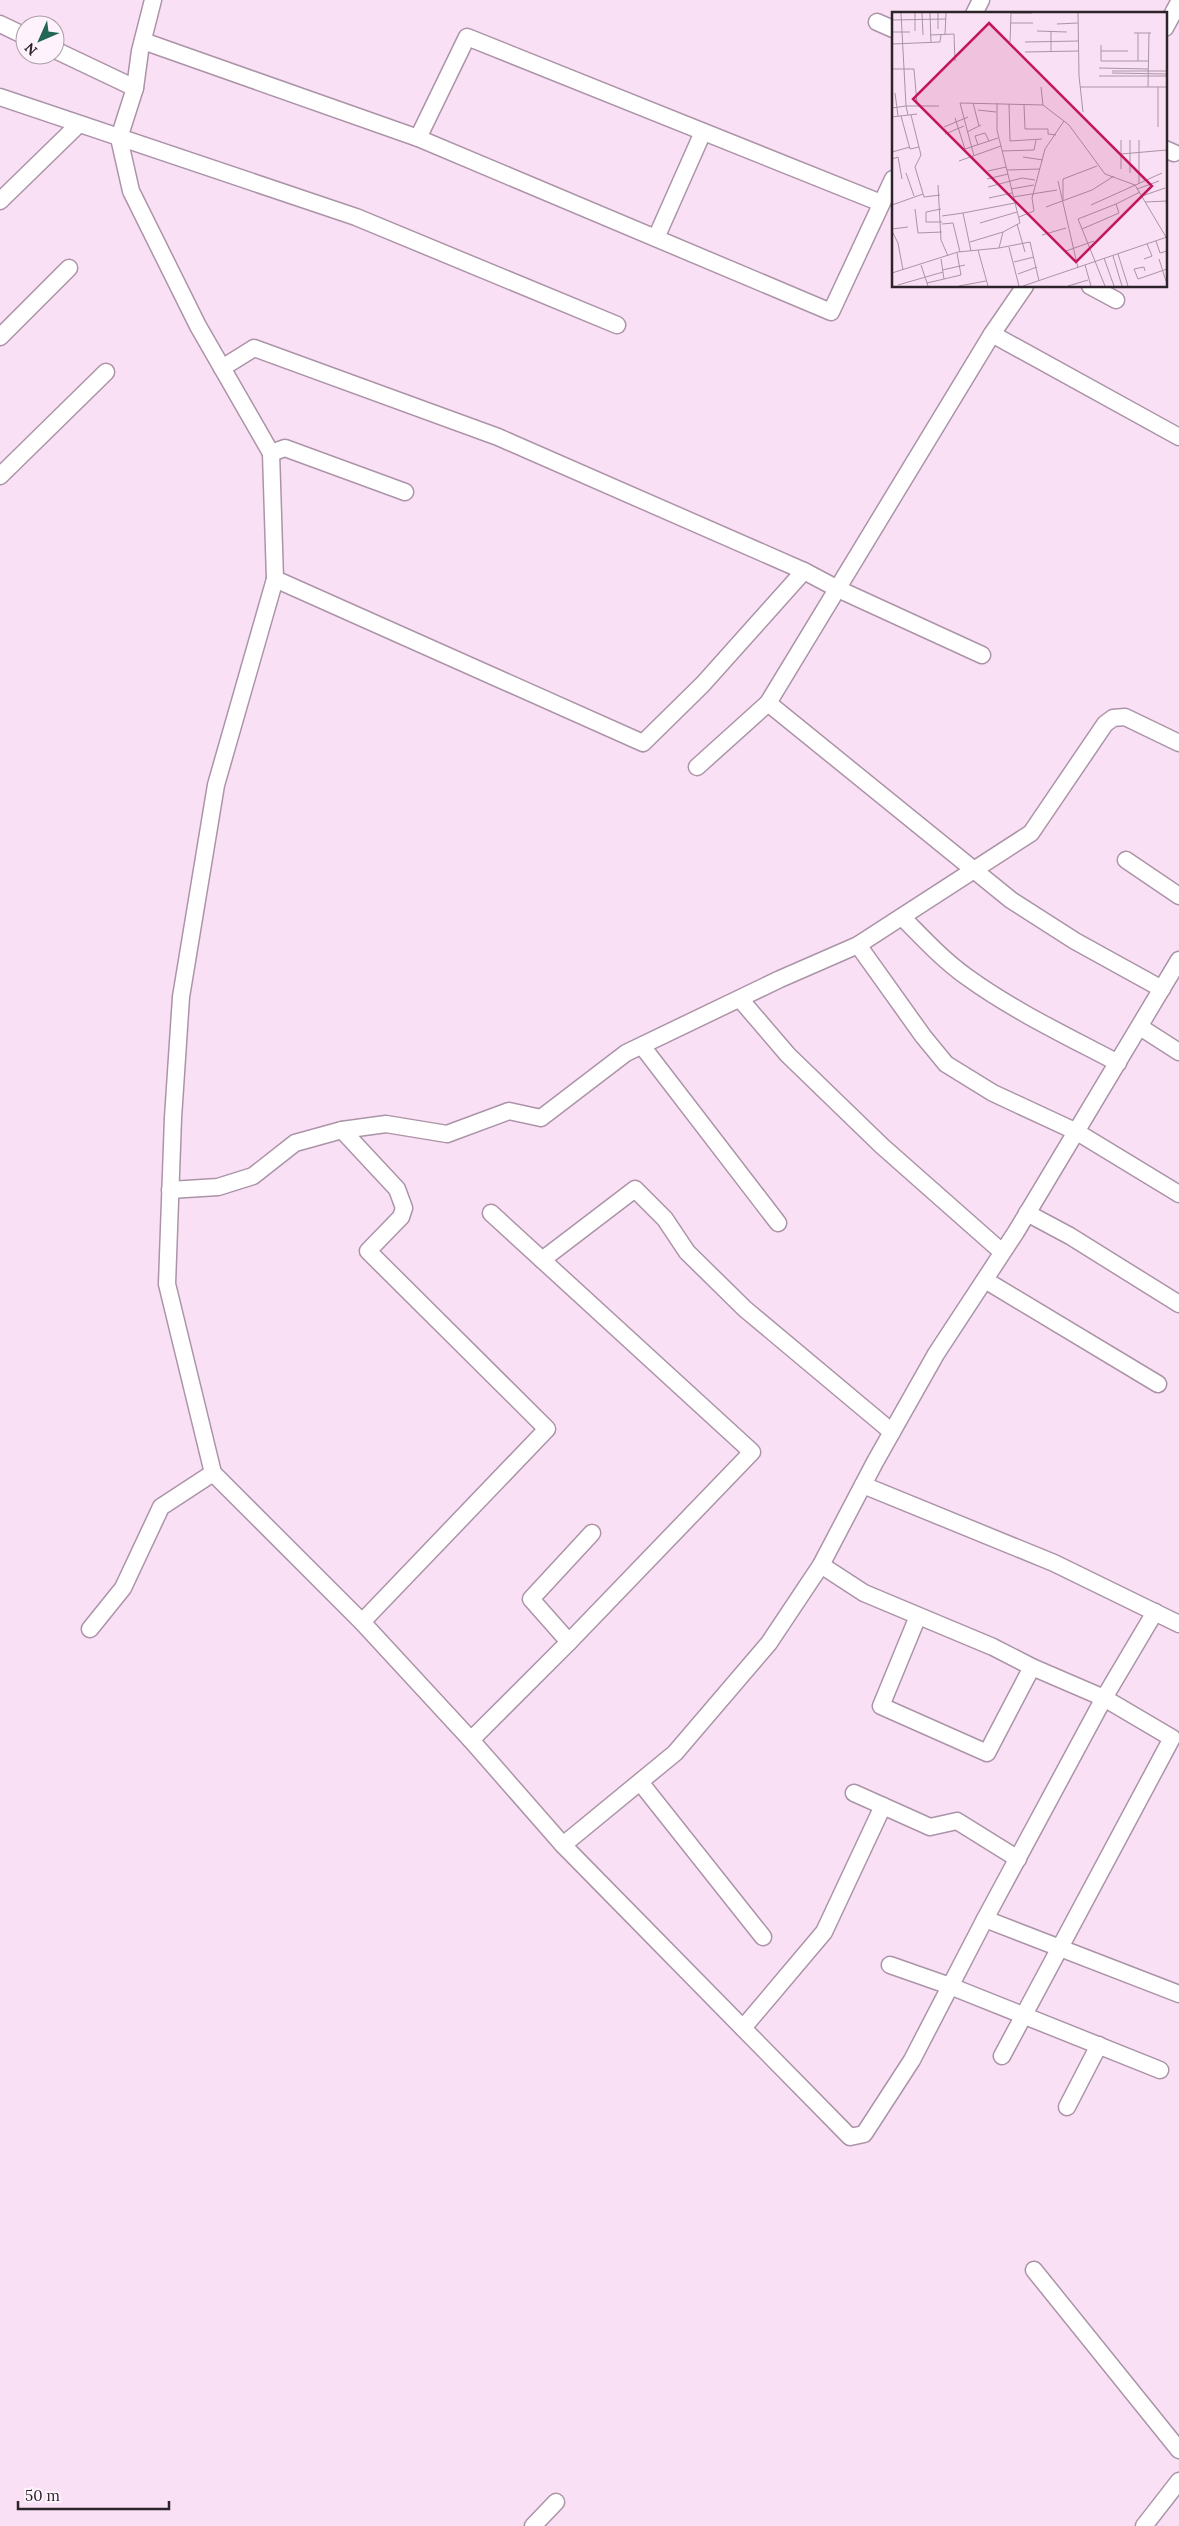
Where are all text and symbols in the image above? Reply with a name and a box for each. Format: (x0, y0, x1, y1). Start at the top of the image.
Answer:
inset map (892, 12, 1166, 288)
north arrow (15, 15, 65, 65)
text: N (20, 39, 41, 59)
scale bar (18, 2478, 169, 2510)
text: 50 m (25, 2486, 60, 2505)

